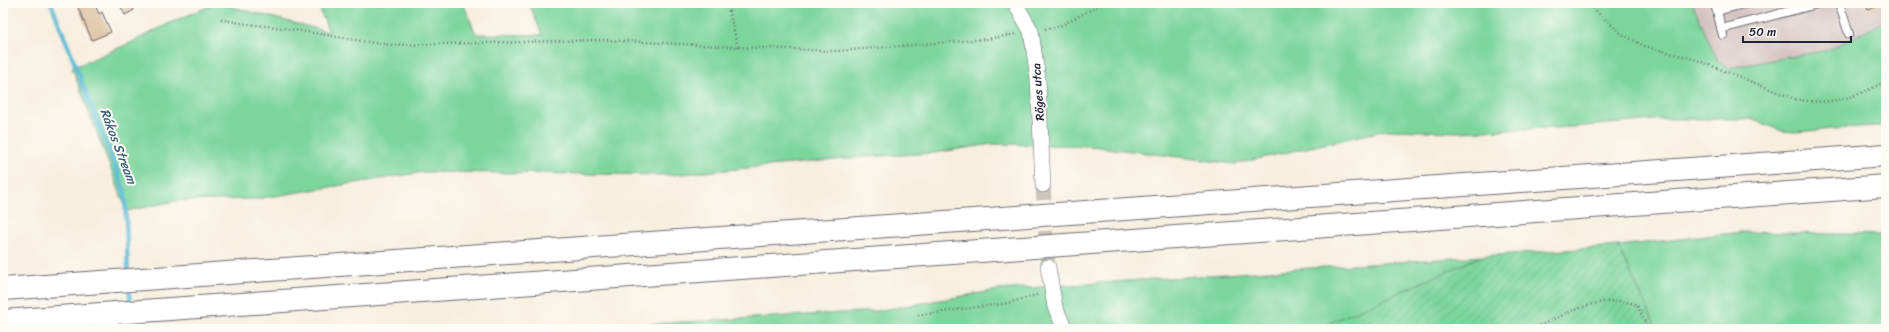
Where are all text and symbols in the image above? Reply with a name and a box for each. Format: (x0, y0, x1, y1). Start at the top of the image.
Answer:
scale bar (1743, 18, 1851, 44)
text: 50 m (1749, 21, 1776, 43)
street label: Röges utca (1025, 63, 1051, 121)
water label: Rákos Stream (94, 105, 144, 188)

